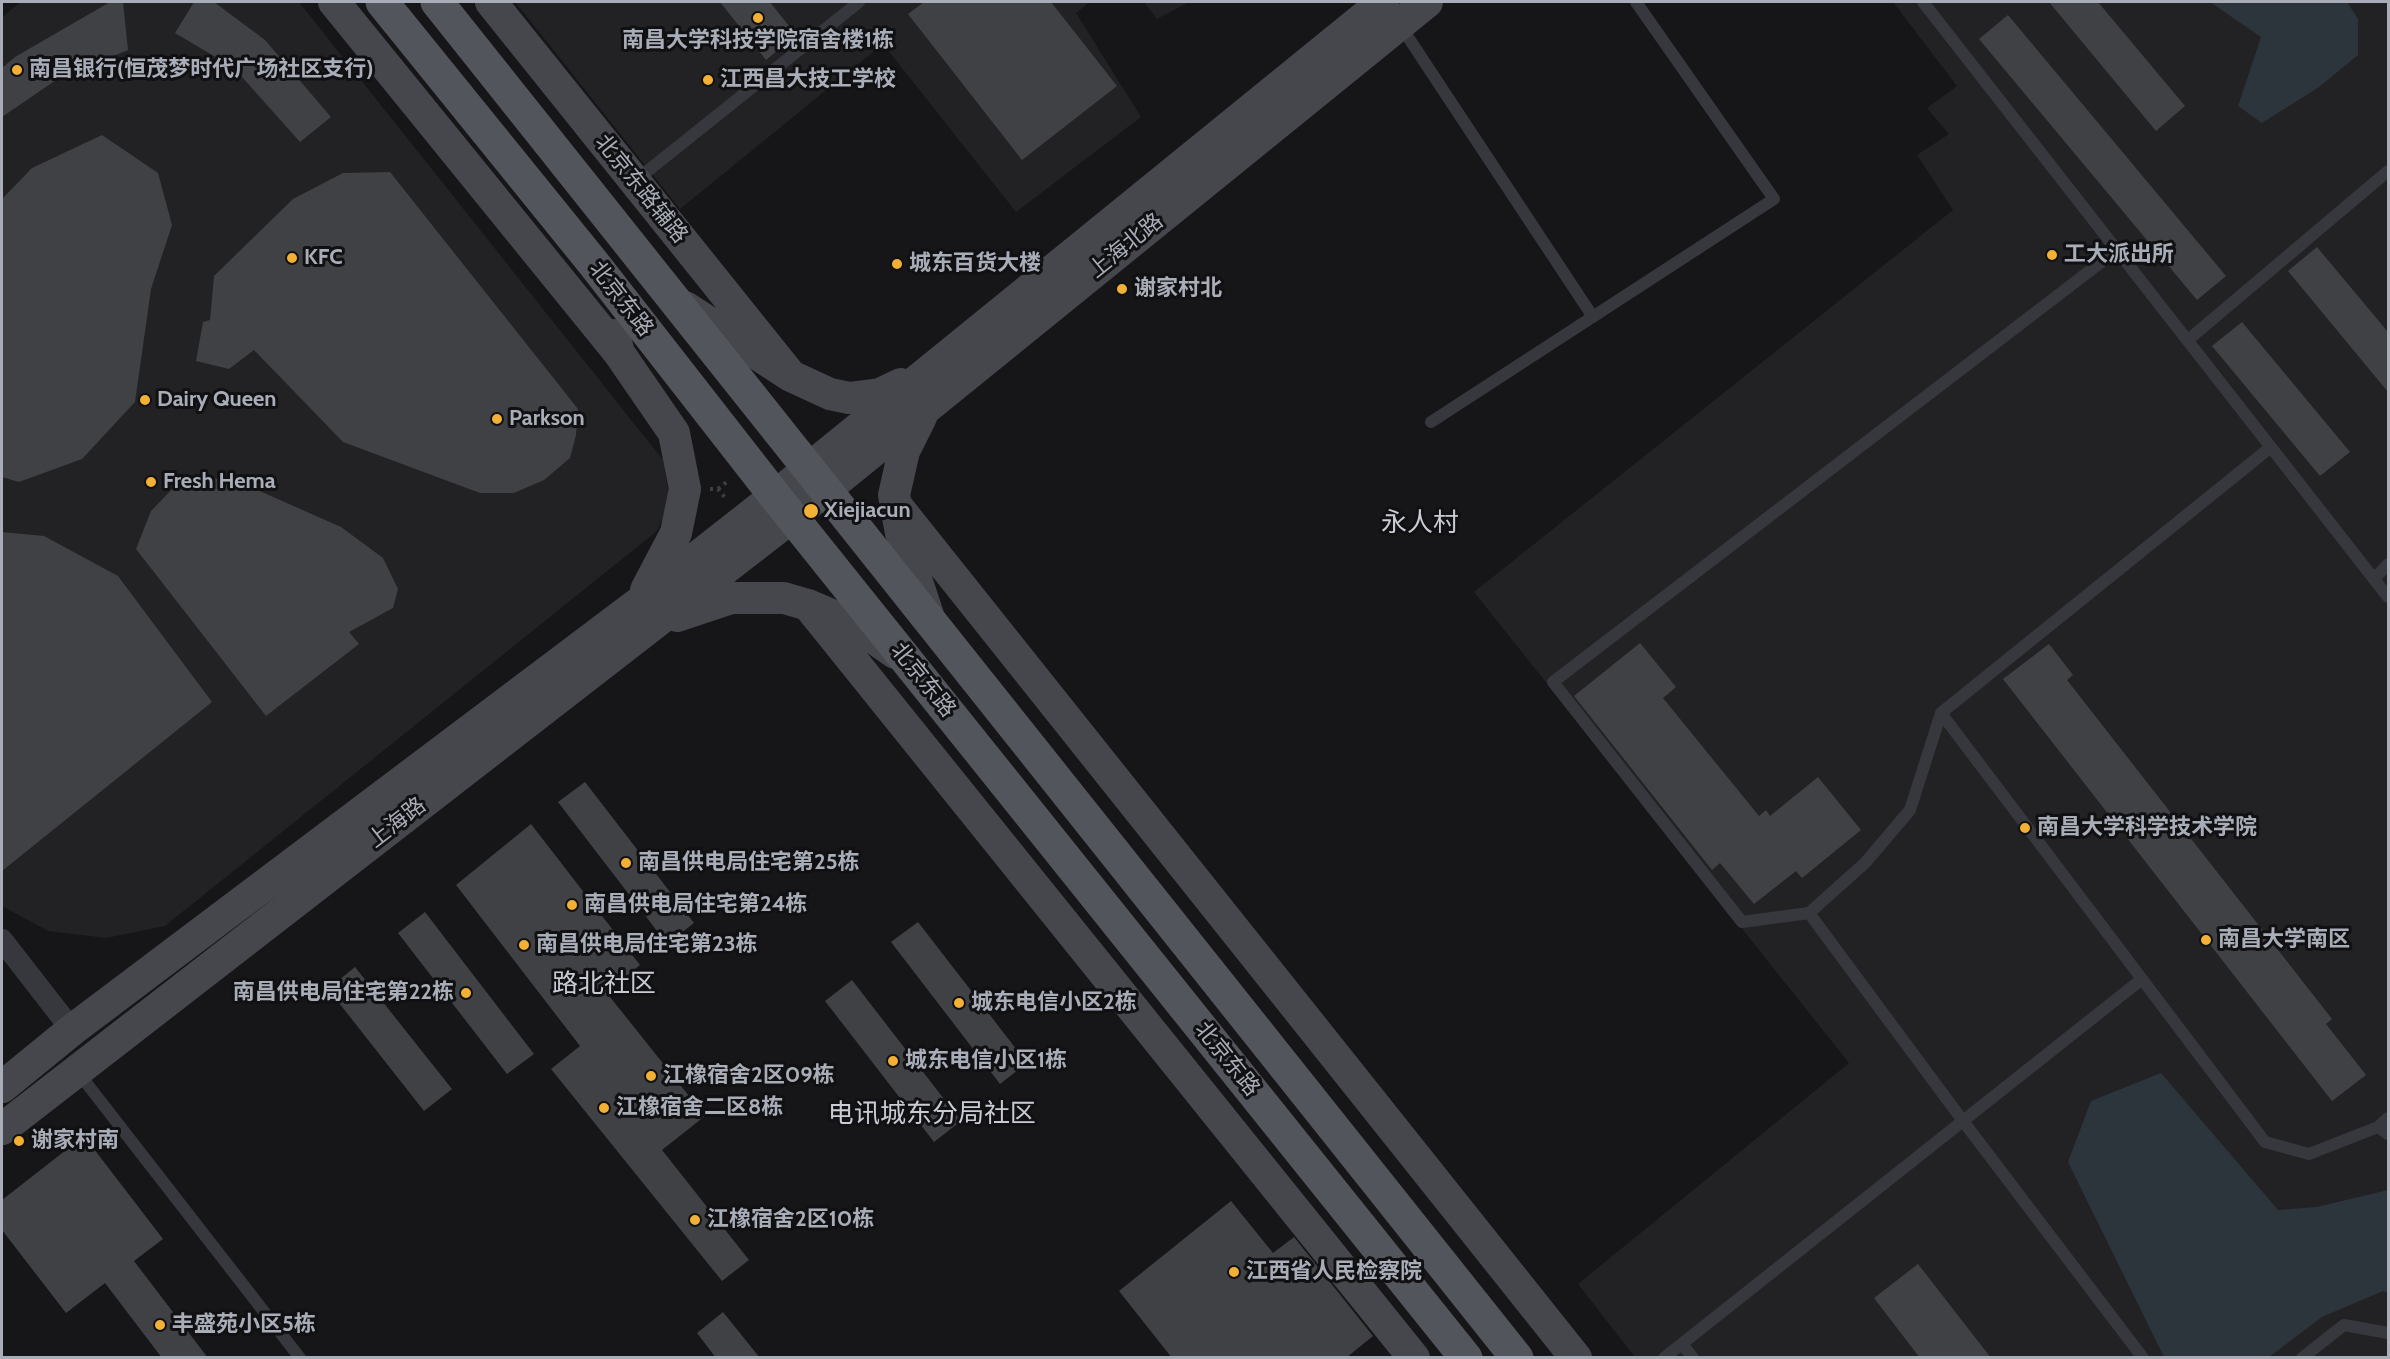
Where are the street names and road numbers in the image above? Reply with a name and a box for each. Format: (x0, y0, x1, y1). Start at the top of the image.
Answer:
street label: 北京东路辅路 (589, 129, 693, 249)
street label: 上海北路 (1083, 208, 1169, 284)
street label: 北京东路 (584, 256, 658, 342)
street label: 北京东路 (885, 637, 961, 723)
street label: 上海路 (363, 792, 431, 854)
street label: 北京东路 (1189, 1016, 1265, 1102)

